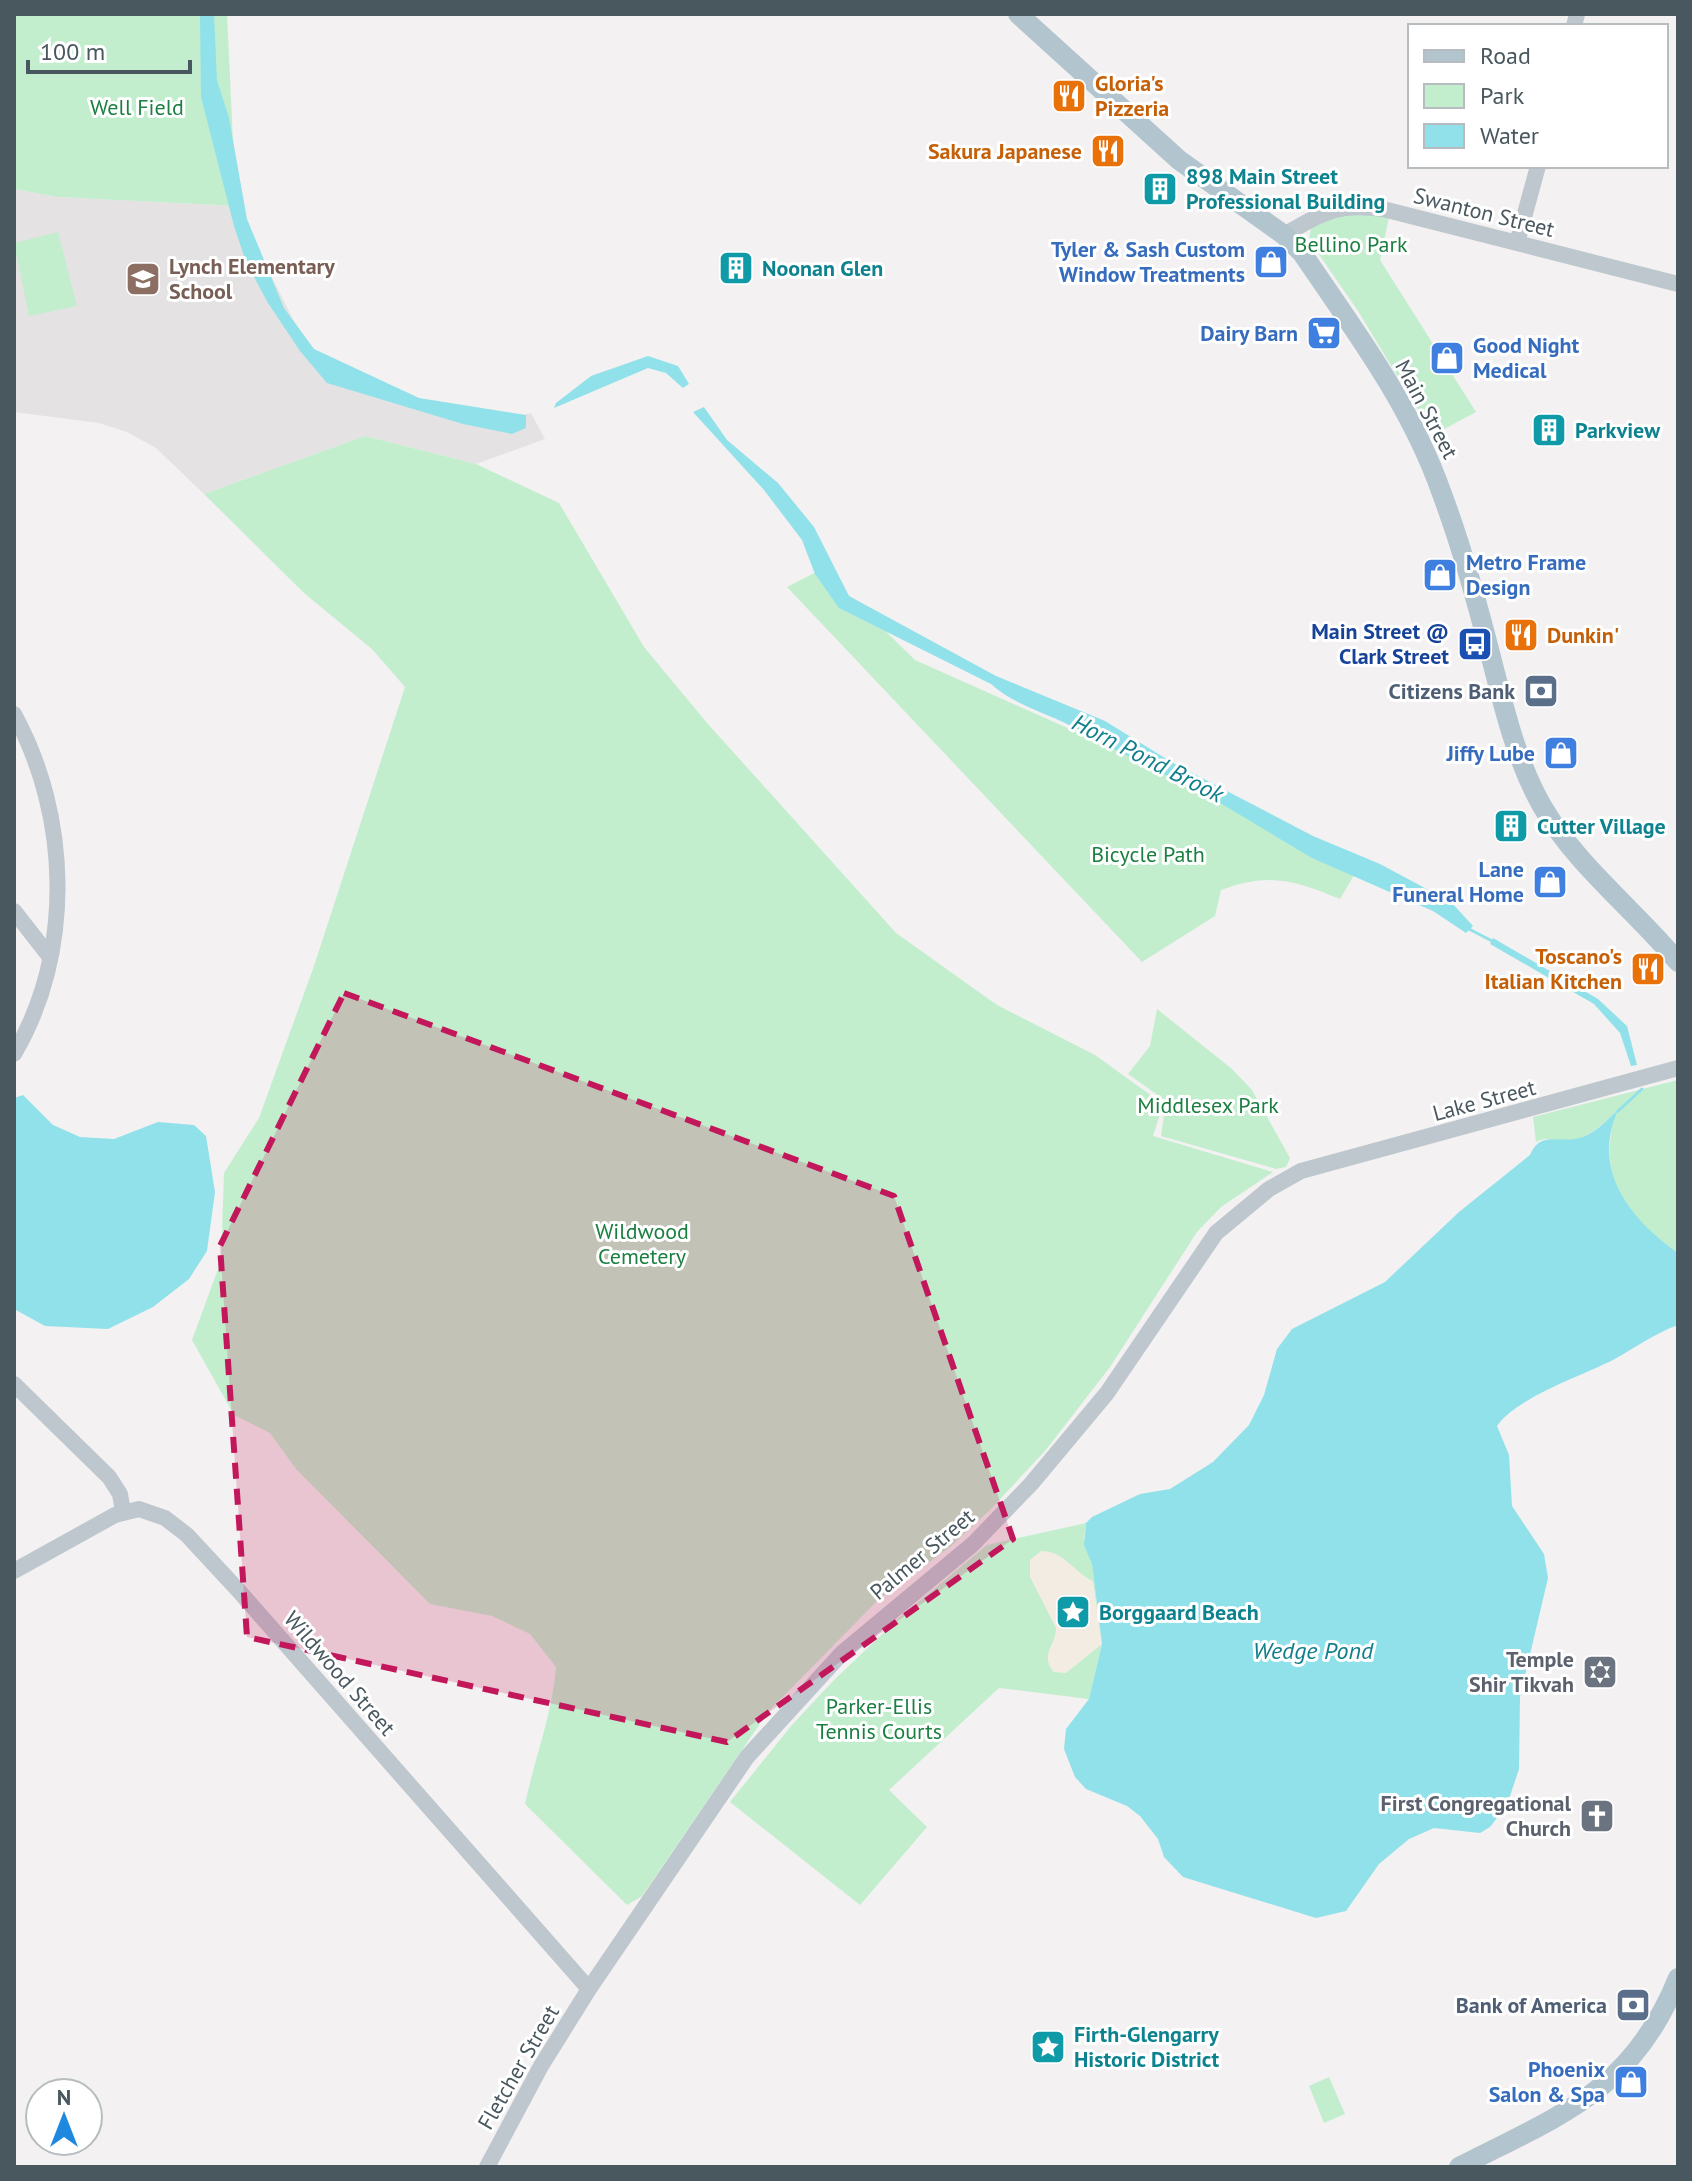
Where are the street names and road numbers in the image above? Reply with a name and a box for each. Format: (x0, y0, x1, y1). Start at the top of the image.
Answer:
street label: Swanton Street (1411, 181, 1558, 243)
street label: Main Street (1389, 355, 1465, 464)
street label: Lake Street (1429, 1073, 1539, 1127)
street label: Palmer Street (864, 1502, 980, 1606)
street label: Wildwood Street (278, 1605, 402, 1741)
street label: Fletcher Street (471, 1999, 565, 2134)

